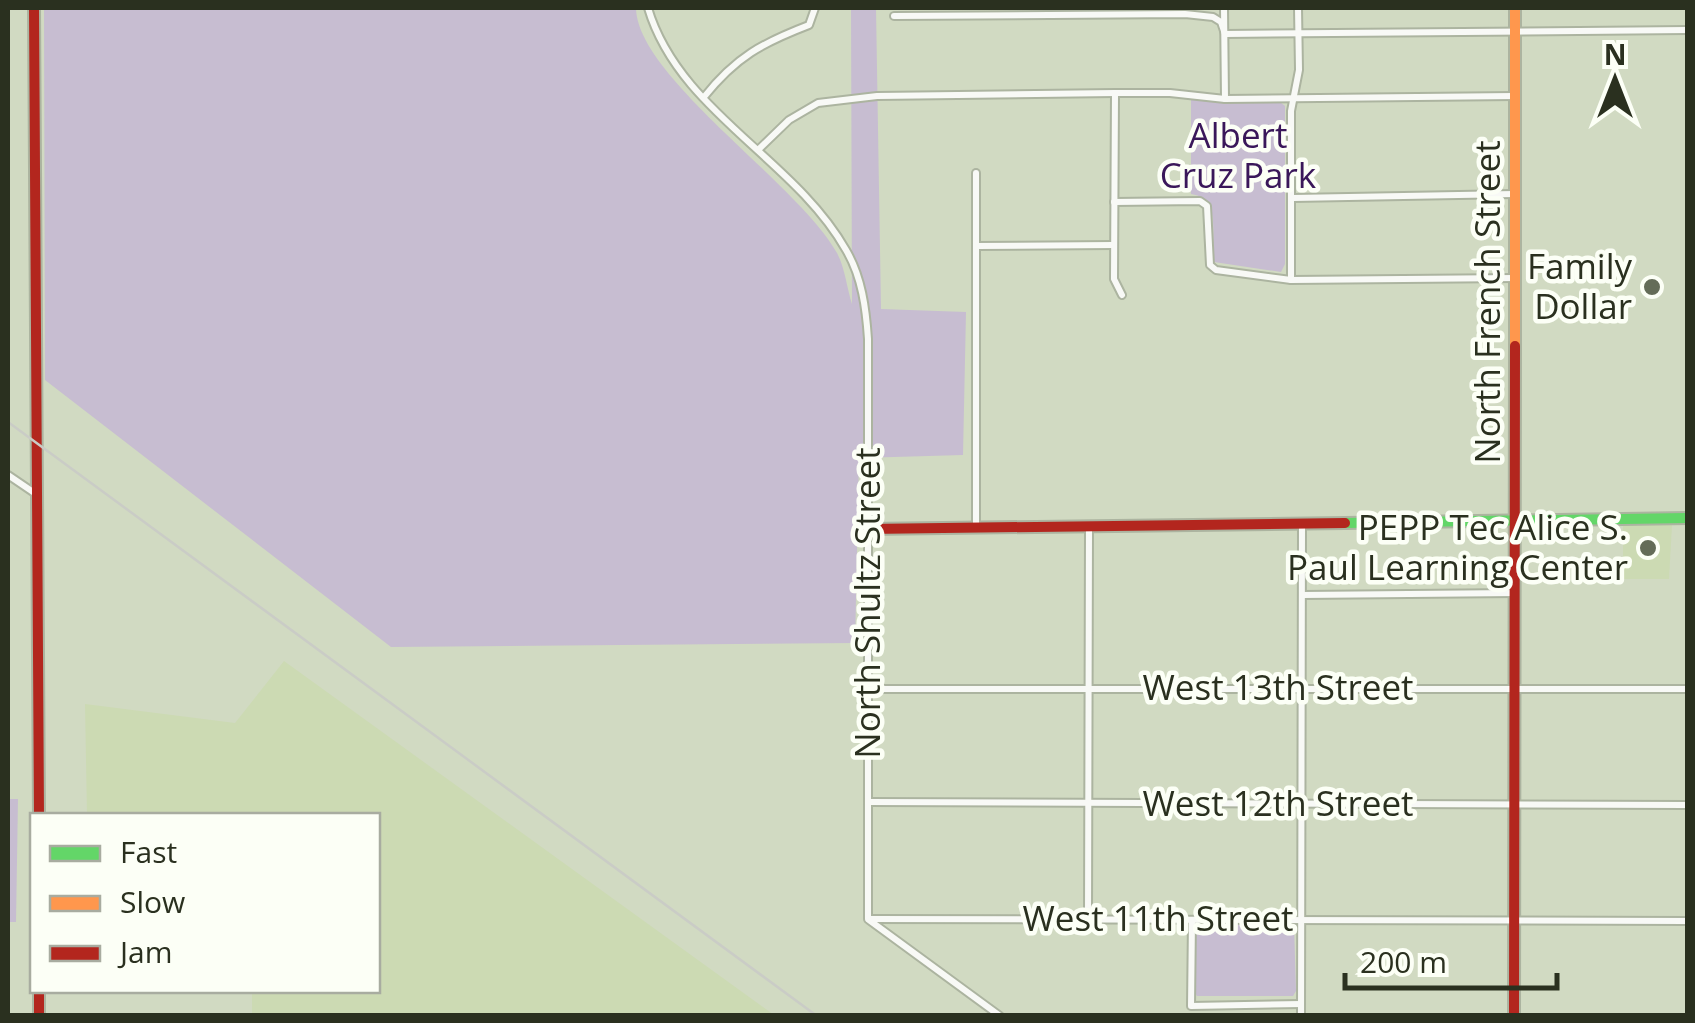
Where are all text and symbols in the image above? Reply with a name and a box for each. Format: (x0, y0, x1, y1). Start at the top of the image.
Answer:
north arrow (1565, 30, 1665, 130)
text: N (1604, 35, 1626, 73)
park label: Albert Cruz Park (1160, 111, 1317, 198)
street label: North French Street (1463, 140, 1510, 464)
place label: Family Dollar (1527, 242, 1632, 329)
marker: Family Dollar (1641, 276, 1663, 298)
street label: North Shultz Street (843, 447, 890, 759)
place label: PEPP Tec Alice S. Paul Learning Center (1287, 503, 1628, 590)
marker: PEPP Tec Alice S. Paul Learning Center (1637, 537, 1659, 559)
street label: West 13th Street (1142, 663, 1414, 710)
street label: West 12th Street (1142, 779, 1414, 826)
legend (30, 813, 380, 993)
text: Fast (120, 831, 177, 872)
text: Slow (120, 881, 185, 922)
street label: West 11th Street (1022, 894, 1294, 941)
scale bar (1345, 928, 1558, 990)
text: Jam (117, 931, 173, 972)
text: 200 m (1360, 941, 1447, 982)

